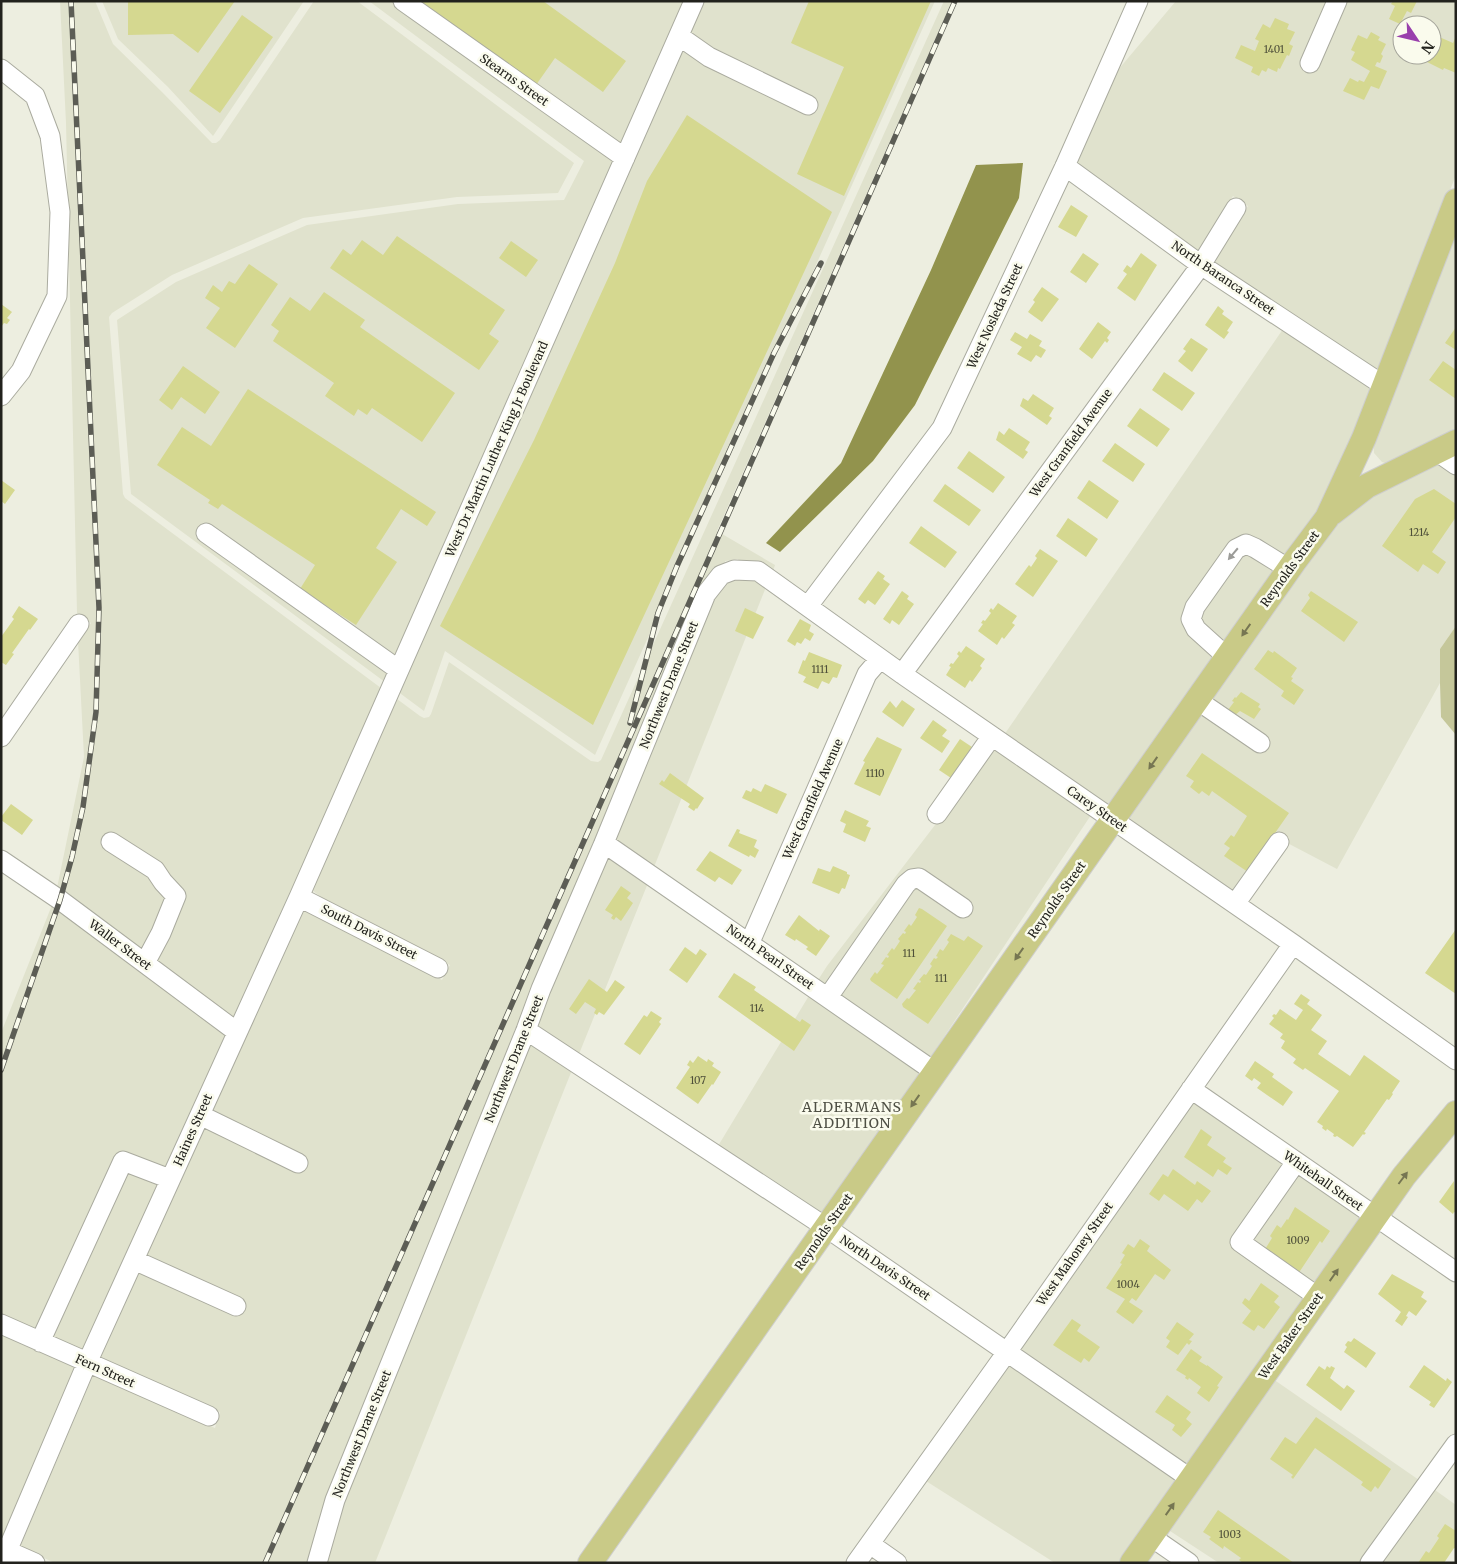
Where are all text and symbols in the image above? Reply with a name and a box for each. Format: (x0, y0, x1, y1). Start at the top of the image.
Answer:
north arrow (1392, 15, 1442, 65)
text: N (1417, 38, 1438, 57)
house number: 1401 (1264, 43, 1285, 56)
street label: Stearns Street (477, 50, 552, 109)
street label: North Baranca Street (1169, 238, 1278, 318)
street label: West Nosleda Street (963, 261, 1026, 372)
street label: West Dr Martin Luther King Jr Boulevard (442, 339, 551, 560)
street label: West Granfield Avenue (1026, 386, 1115, 501)
house number: 1214 (1409, 526, 1429, 539)
street label: Reynolds Street (1257, 527, 1322, 610)
one-way arrow (1228, 547, 1239, 560)
street label: Northwest Drane Street (636, 619, 701, 751)
one-way arrow (1241, 623, 1251, 637)
house number: 1111 (811, 663, 829, 676)
street label: West Granfield Avenue (779, 736, 846, 862)
one-way arrow (1148, 757, 1158, 770)
house number: 1110 (866, 767, 884, 780)
street label: Carey Street (1064, 782, 1130, 835)
street label: Reynolds Street (1024, 858, 1089, 941)
street label: South Davis Street (319, 901, 420, 962)
street label: Waller Street (85, 916, 155, 973)
street label: North Pearl Street (724, 921, 817, 992)
house number: 111 (903, 947, 916, 960)
one-way arrow (1014, 947, 1024, 961)
house number: 111 (935, 972, 948, 985)
street label: Northwest Drane Street (481, 993, 546, 1125)
house number: 114 (750, 1002, 764, 1015)
house number: 107 (690, 1074, 706, 1087)
street label: Haines Street (170, 1091, 215, 1168)
one-way arrow (910, 1094, 920, 1108)
district label: ALDERMANS ADDITION (801, 1098, 902, 1132)
street label: Whitehall Street (1280, 1147, 1366, 1214)
one-way arrow (1398, 1172, 1409, 1185)
street label: Reynolds Street (791, 1190, 856, 1273)
street label: West Mahoney Street (1033, 1199, 1116, 1309)
street label: North Davis Street (837, 1232, 934, 1304)
house number: 1009 (1286, 1234, 1310, 1247)
one-way arrow (1329, 1269, 1339, 1282)
house number: 1004 (1116, 1278, 1140, 1291)
street label: West Baker Street (1255, 1289, 1326, 1383)
street label: Fern Street (73, 1351, 138, 1390)
street label: Northwest Drane Street (329, 1368, 394, 1500)
one-way arrow (1165, 1502, 1175, 1515)
house number: 1003 (1219, 1528, 1241, 1541)

